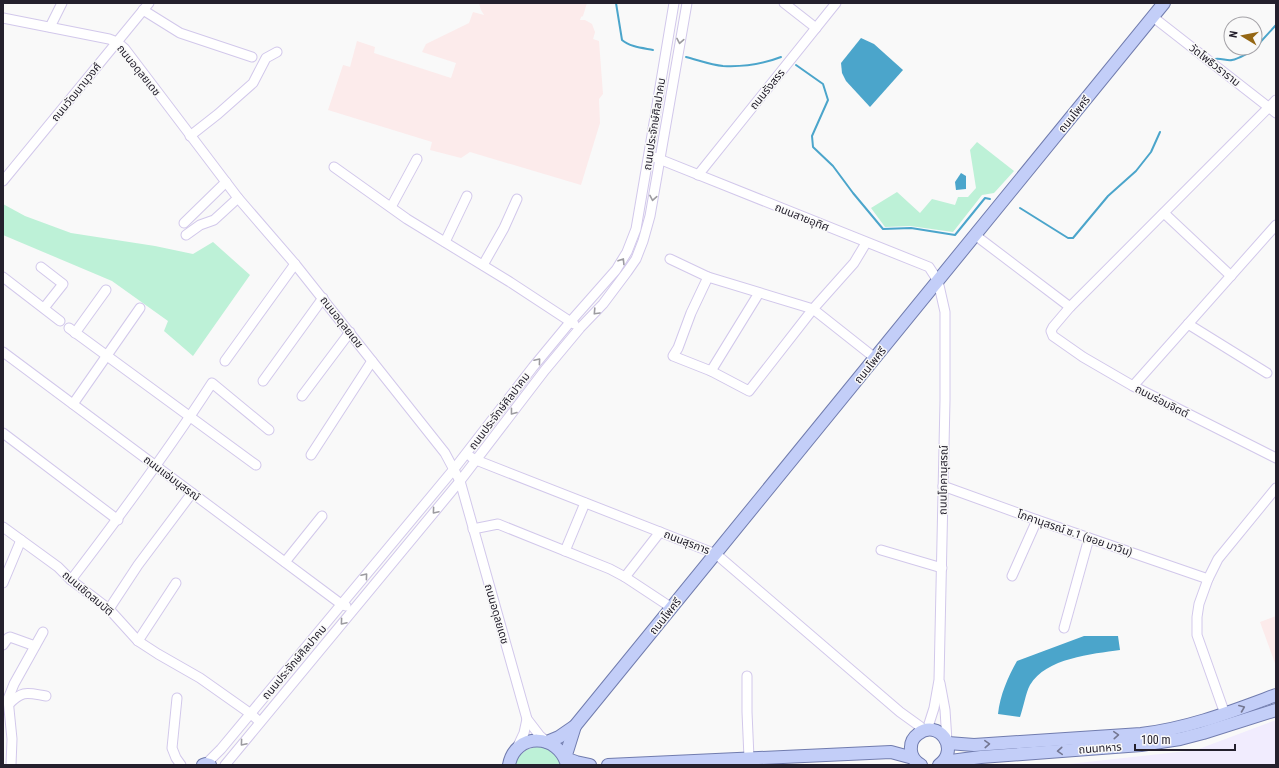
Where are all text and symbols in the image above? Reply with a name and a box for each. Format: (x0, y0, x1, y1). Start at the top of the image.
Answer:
north arrow (1223, 16, 1263, 56)
text: N (1227, 30, 1241, 39)
one-way arrow (676, 38, 685, 45)
street label: ถนนอดุลยเดช (114, 42, 163, 98)
street label: วัดโพธิวราราม (1187, 42, 1243, 89)
street label: ถนนวัฒนานุวงศ์ (49, 60, 104, 124)
street label: ถนนรังสรร (747, 66, 788, 112)
street label: ถนนประจักษ์ศิลปาคม (641, 77, 668, 171)
street label: ถนนโพศรี (1056, 93, 1093, 135)
one-way arrow (649, 195, 658, 201)
street label: ถนนสายอุทิศ (773, 201, 831, 234)
one-way arrow (617, 258, 624, 265)
street label: ถนนอดุลยเดช (317, 294, 366, 351)
one-way arrow (593, 307, 600, 314)
street label: ถนนโพศรี (852, 344, 889, 386)
one-way arrow (534, 358, 541, 365)
street label: ถนนประจักษ์ศิลปาคม (466, 370, 533, 452)
street label: ถนนร่อมจิตต์ (1133, 382, 1191, 420)
one-way arrow (511, 407, 518, 414)
street label: ถนนโภคานุสรณ์ (936, 445, 951, 515)
street label: ถนนแจ่มนุสรณ์ (141, 453, 202, 504)
one-way arrow (432, 506, 439, 513)
street label: โภคานุสรณ์ ซ.1 (ซอย มาวิน) (1016, 508, 1134, 559)
street label: ถนนสุรการ (662, 528, 712, 557)
street label: ถนนเชิดสมบัติ (59, 568, 116, 619)
one-way arrow (361, 573, 368, 581)
street label: ถนนอดุลยเดช (482, 583, 511, 646)
street label: ถนนโพศรี (647, 595, 684, 637)
one-way arrow (341, 617, 348, 624)
street label: ถนนประจักษ์ศิลปาคม (259, 622, 329, 702)
one-way arrow (1239, 704, 1246, 712)
scale bar (1135, 726, 1235, 752)
one-way arrow (1113, 731, 1119, 740)
text: 100 m (1141, 733, 1171, 747)
one-way arrow (240, 739, 247, 746)
one-way arrow (984, 740, 990, 749)
street label: ถนนทหาร (1078, 741, 1122, 756)
one-way arrow (1057, 746, 1063, 755)

